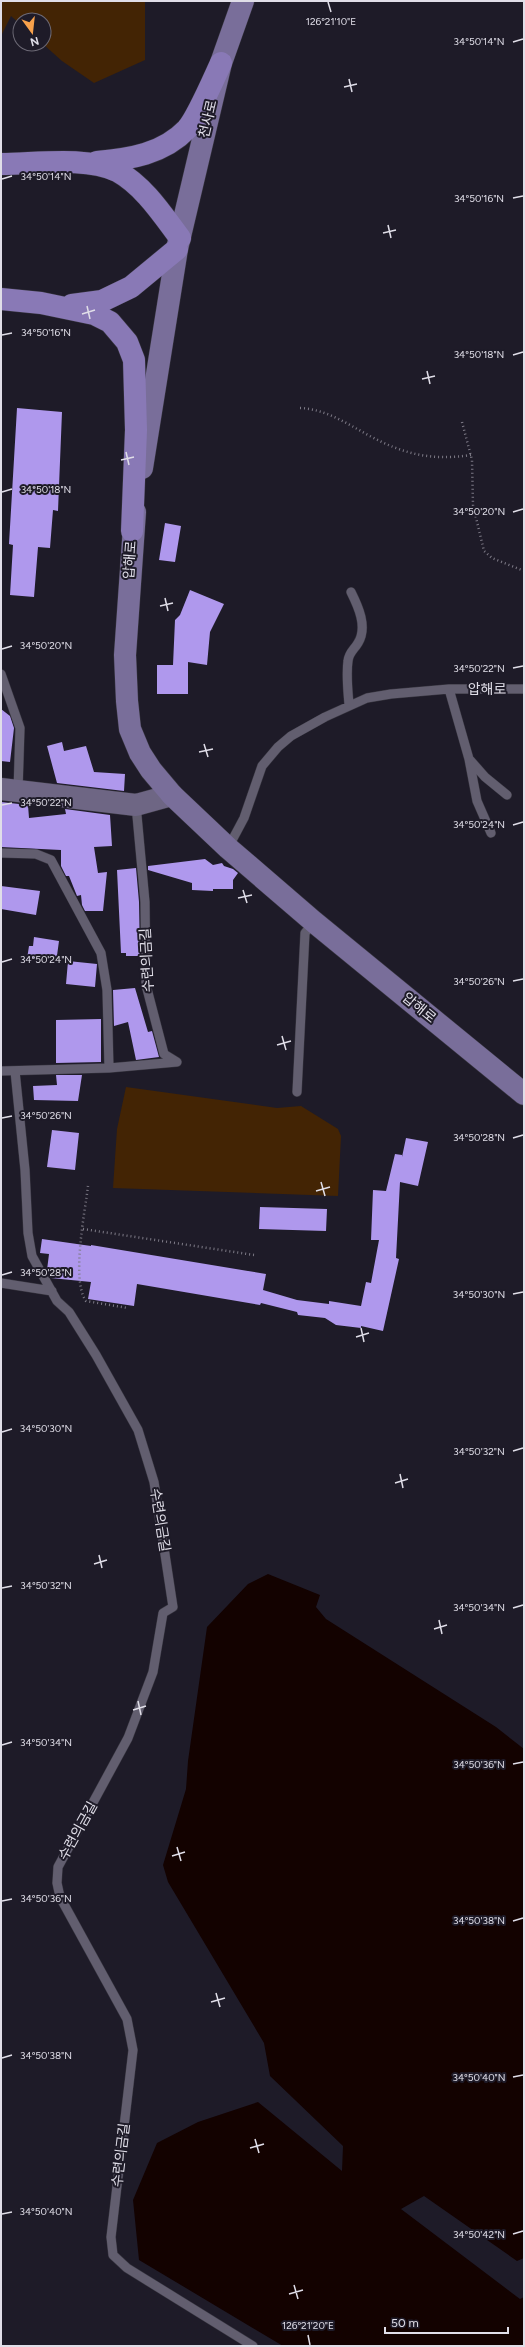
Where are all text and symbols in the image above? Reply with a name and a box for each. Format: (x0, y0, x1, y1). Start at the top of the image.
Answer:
north arrow (12, 12, 52, 52)
text: 126°21'10"E (306, 15, 356, 28)
text: N (29, 34, 40, 49)
text: 34°50'14"N (454, 35, 504, 48)
street label: 천사로 (195, 98, 221, 140)
text: 34°50'14"N (21, 170, 71, 183)
text: 34°50'16"N (454, 192, 504, 205)
text: 34°50'16"N (21, 326, 71, 339)
text: 34°50'18"N (454, 348, 504, 361)
text: 34°50'18"N (21, 483, 71, 496)
text: 34°50'20"N (453, 505, 505, 518)
street label: 압해로 (120, 540, 140, 580)
text: 34°50'20"N (20, 639, 72, 652)
text: 34°50'22"N (453, 662, 505, 675)
street label: 압해로 (468, 681, 506, 698)
text: 34°50'22"N (20, 796, 72, 809)
text: 34°50'24"N (453, 818, 505, 831)
street label: 수련의금길 (137, 927, 157, 993)
text: 34°50'24"N (20, 953, 72, 966)
text: 34°50'26"N (453, 975, 505, 988)
street label: 압해로 (399, 989, 439, 1027)
text: 34°50'26"N (20, 1109, 72, 1122)
text: 34°50'28"N (453, 1131, 505, 1144)
text: 34°50'28"N (20, 1266, 72, 1279)
text: 34°50'30"N (453, 1288, 505, 1301)
text: 34°50'30"N (20, 1422, 72, 1435)
text: 34°50'32"N (453, 1445, 505, 1458)
street label: 수련의금길 (147, 1487, 173, 1553)
text: 34°50'32"N (20, 1579, 72, 1592)
text: 34°50'34"N (453, 1601, 505, 1614)
text: 34°50'34"N (20, 1736, 72, 1749)
text: 34°50'36"N (453, 1758, 505, 1771)
street label: 수련의금길 (55, 1799, 101, 1863)
text: 34°50'36"N (20, 1892, 72, 1905)
text: 34°50'38"N (453, 1914, 505, 1927)
text: 34°50'38"N (20, 2049, 72, 2062)
text: 34°50'40"N (452, 2071, 506, 2084)
street label: 수련의금길 (109, 2122, 133, 2188)
text: 34°50'40"N (19, 2205, 73, 2218)
text: 34°50'42"N (453, 2228, 505, 2241)
scale bar (385, 2309, 508, 2335)
text: 50 m (391, 2316, 419, 2330)
text: 126°21'20"E (282, 2319, 334, 2332)

